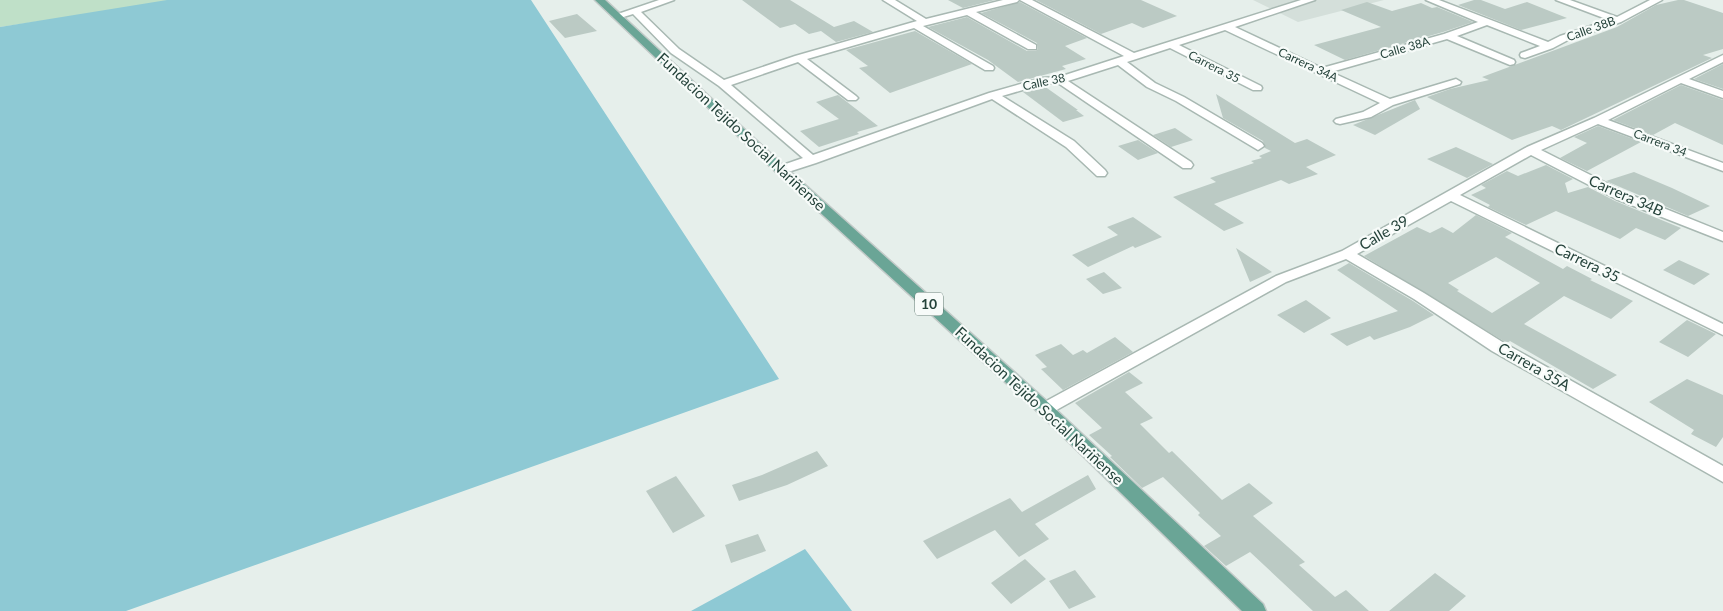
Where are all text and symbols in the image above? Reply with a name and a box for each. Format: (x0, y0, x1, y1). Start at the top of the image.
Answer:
street label: Calle 38B (1564, 13, 1617, 44)
street label: Calle 38A (1378, 33, 1432, 62)
street label: Carrera 34A (1276, 44, 1341, 85)
street label: Carrera 35 (1186, 47, 1243, 86)
street label: Fundacion Tejido Social Nariñense (654, 48, 830, 214)
street label: Calle 38 (1021, 70, 1067, 93)
street label: Carrera 34 (1631, 125, 1689, 160)
street label: Carrera 34B (1586, 171, 1666, 220)
street label: Calle 39 (1356, 211, 1411, 253)
street label: Carrera 35 (1552, 239, 1623, 286)
road number: 10 (915, 292, 943, 316)
street label: Fundacion Tejido Social Nariñense (952, 322, 1128, 488)
street label: Carrera 35A (1495, 338, 1574, 394)

